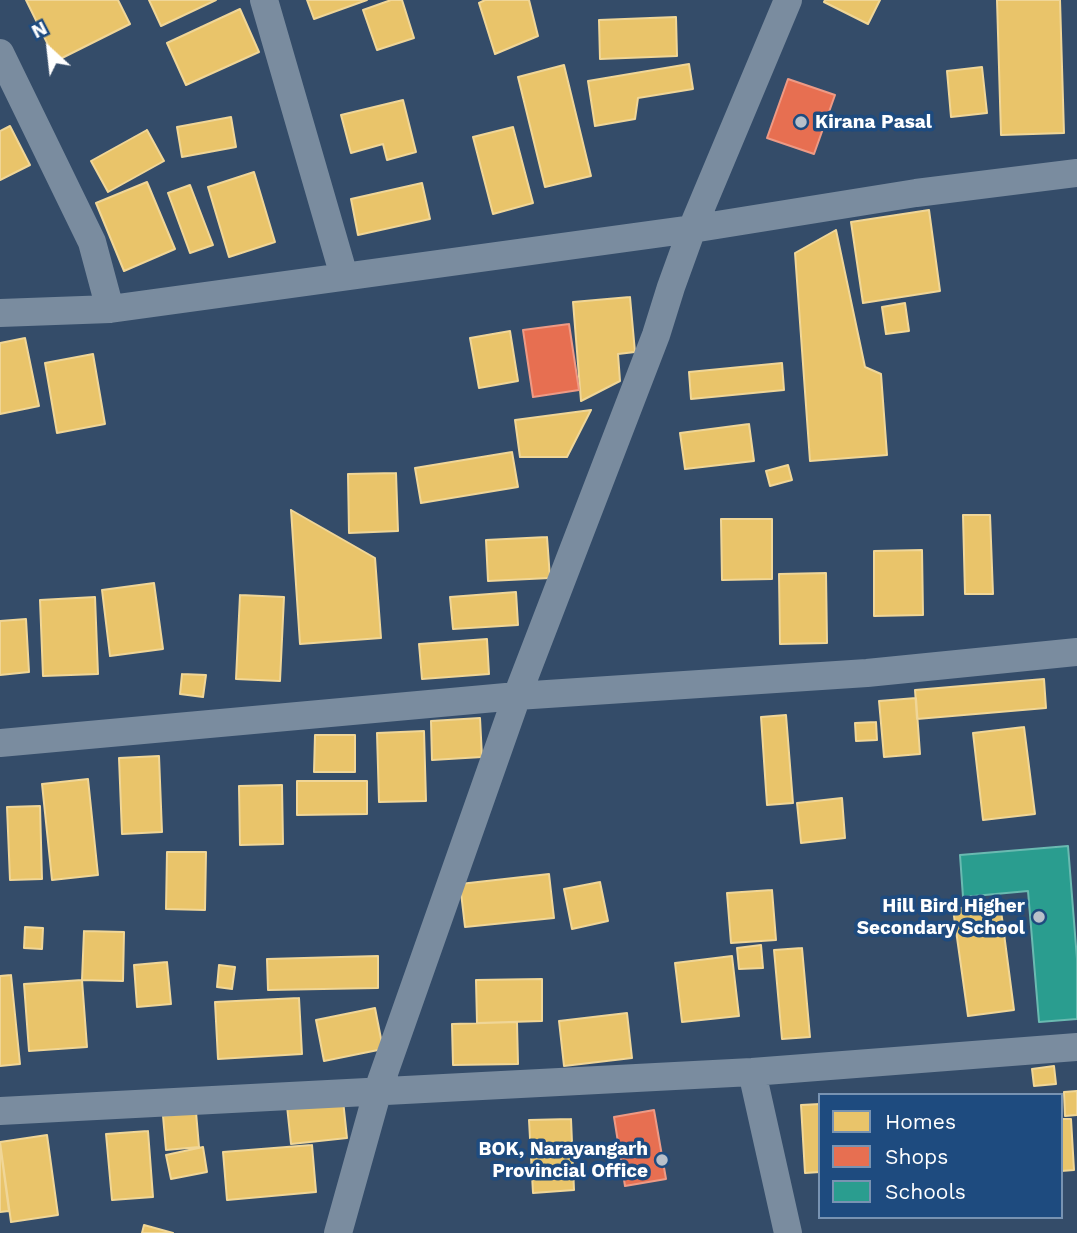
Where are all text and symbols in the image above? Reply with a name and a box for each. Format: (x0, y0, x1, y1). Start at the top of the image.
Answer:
north arrow (14, 14, 84, 84)
text: N (28, 16, 51, 43)
place label: Kirana Pasal (815, 111, 932, 133)
marker: Kirana Pasal (793, 114, 809, 130)
place label: Hill Bird Higher Secondary School (857, 895, 1025, 939)
marker: Hill Bird Higher Secondary School (1031, 909, 1047, 925)
legend (818, 1093, 1063, 1219)
text: Homes (885, 1109, 956, 1134)
place label: BOK, Narayangarh Provincial Office (479, 1138, 648, 1182)
text: Shops (885, 1144, 948, 1169)
marker: BOK, Narayangarh Provincial Office (654, 1152, 670, 1168)
text: Schools (885, 1179, 966, 1204)

